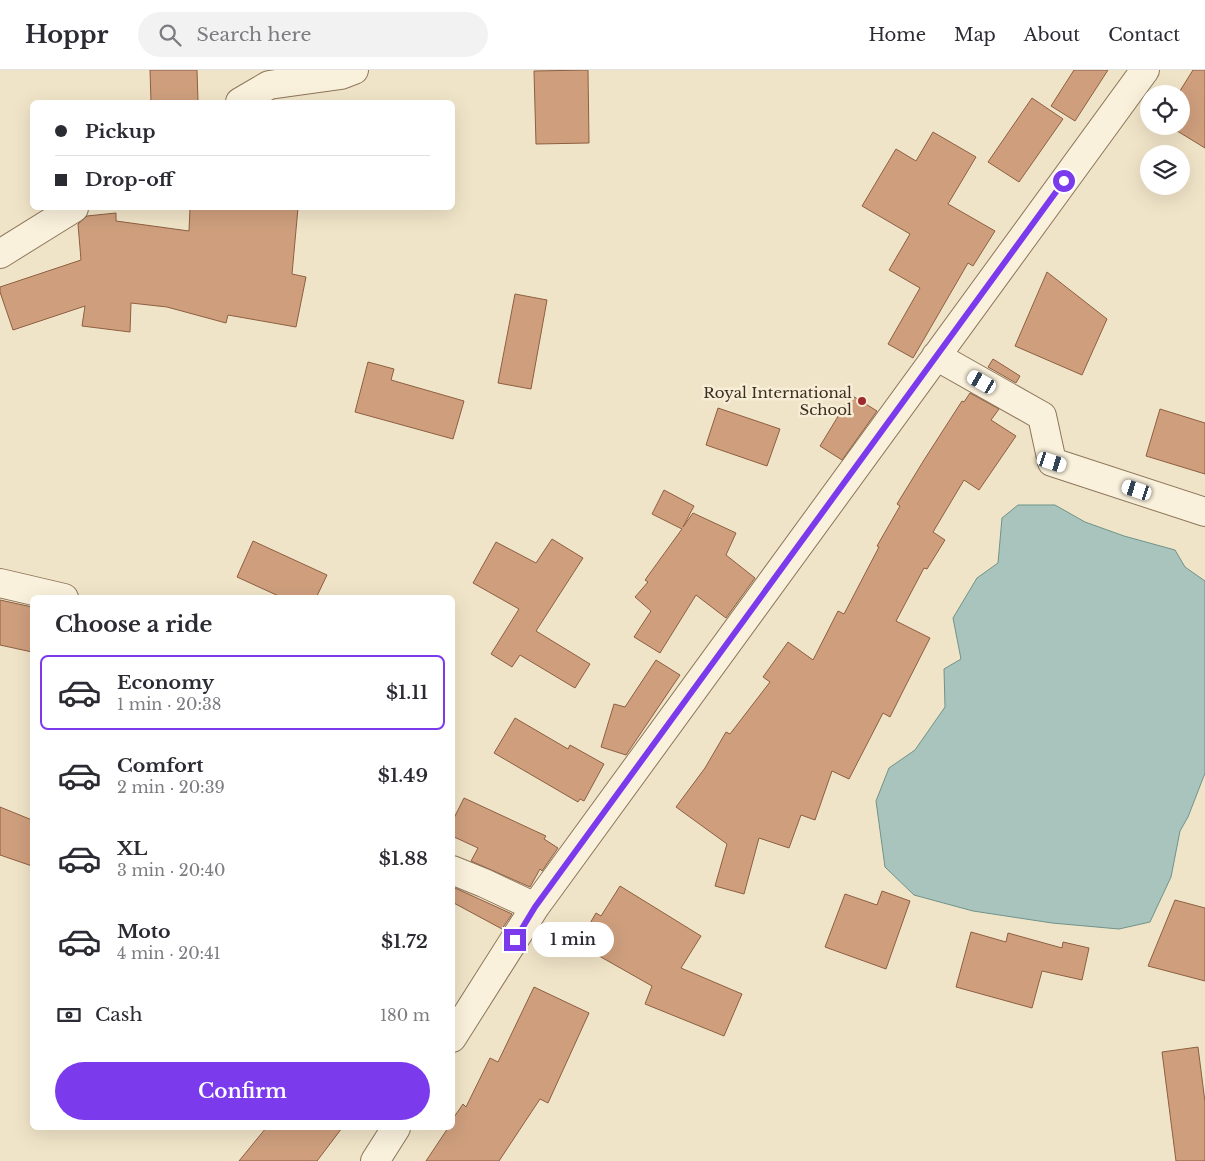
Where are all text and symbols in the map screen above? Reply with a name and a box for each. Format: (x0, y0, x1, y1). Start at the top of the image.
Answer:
search box (138, 12, 488, 57)
text: Hoppr (25, 20, 108, 49)
icon: search (156, 21, 184, 49)
text: Search here (196, 23, 311, 46)
text: Home (868, 24, 926, 46)
text: Map (954, 24, 996, 46)
text: About (1024, 24, 1080, 46)
text: Contact (1108, 24, 1180, 46)
map controls (1140, 85, 1190, 195)
button: locate (1140, 85, 1190, 135)
text: Pickup (85, 120, 156, 143)
button: layers (1140, 145, 1190, 195)
text: Drop-off (85, 168, 174, 191)
route start (1053, 170, 1075, 192)
car (965, 368, 998, 396)
place label: Royal International School (703, 383, 852, 419)
marker: Royal International School (856, 395, 868, 407)
car (1035, 450, 1068, 474)
car (1120, 478, 1153, 502)
text: Choose a ride (55, 611, 212, 638)
icon: car (57, 670, 102, 715)
text: Economy (117, 671, 214, 694)
text: $1.11 (386, 681, 428, 704)
text: 1 min · 20:38 (117, 694, 222, 714)
icon: car (57, 753, 102, 798)
text: Comfort (117, 754, 204, 777)
text: $1.49 (378, 764, 428, 787)
text: 2 min · 20:39 (117, 777, 225, 797)
icon: car (57, 836, 102, 881)
text: XL (117, 837, 147, 860)
text: $1.88 (379, 847, 428, 870)
text: 3 min · 20:40 (117, 860, 225, 880)
icon: car (57, 919, 102, 964)
text: Moto (117, 920, 171, 943)
callout: 1 min (532, 922, 615, 958)
route end (504, 929, 526, 951)
text: 1 min (550, 929, 596, 949)
text: $1.72 (381, 930, 428, 953)
text: 4 min · 20:41 (117, 943, 221, 963)
icon: cash (55, 1001, 83, 1029)
text: Cash (95, 1003, 142, 1026)
text: 180 m (380, 1005, 430, 1025)
button: Confirm (55, 1062, 430, 1120)

